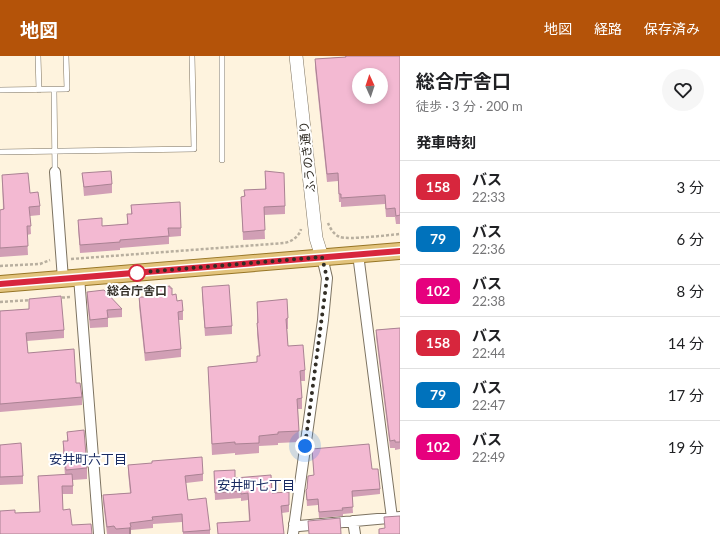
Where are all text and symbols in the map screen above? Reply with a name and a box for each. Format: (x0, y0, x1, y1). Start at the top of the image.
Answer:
text: 地図 (20, 18, 58, 41)
text: 地図 (544, 20, 572, 37)
text: 経路 (594, 20, 622, 37)
text: 保存済み (644, 20, 700, 37)
north arrow (352, 68, 388, 104)
map controls (352, 68, 388, 104)
text: 総合庁舎口 (416, 69, 511, 92)
button: heart (662, 69, 704, 111)
text: 徒歩 · 3 分 · 200 m (416, 98, 523, 114)
street label: ふうのき通り (296, 121, 318, 193)
text: 発車時刻 (416, 133, 476, 151)
text: バス (472, 170, 502, 188)
text: 158 (426, 178, 450, 195)
text: 3 分 (676, 178, 704, 196)
text: 22:33 (472, 189, 505, 205)
text: バス (472, 222, 502, 240)
text: 79 (430, 230, 446, 247)
text: 6 分 (676, 230, 704, 248)
text: 22:36 (472, 241, 505, 257)
marker: 総合庁舎口 (128, 264, 146, 282)
text: バス (472, 274, 502, 292)
text: 102 (426, 282, 450, 299)
text: 8 分 (676, 282, 704, 300)
place label: 総合庁舎口 (107, 283, 167, 298)
text: 22:38 (472, 293, 505, 309)
text: バス (472, 326, 502, 344)
text: 158 (426, 334, 450, 351)
text: 14 分 (668, 334, 704, 352)
text: 22:44 (472, 345, 505, 361)
text: バス (472, 378, 502, 396)
text: 79 (430, 386, 446, 403)
text: 17 分 (668, 386, 704, 404)
text: 22:47 (472, 397, 505, 413)
text: バス (472, 430, 502, 448)
your location (295, 436, 315, 456)
text: 102 (426, 438, 450, 455)
text: 19 分 (668, 438, 704, 456)
text: 22:49 (472, 449, 505, 465)
district label: 安井町六丁目 (49, 451, 127, 467)
district label: 安井町七丁目 (217, 477, 295, 493)

